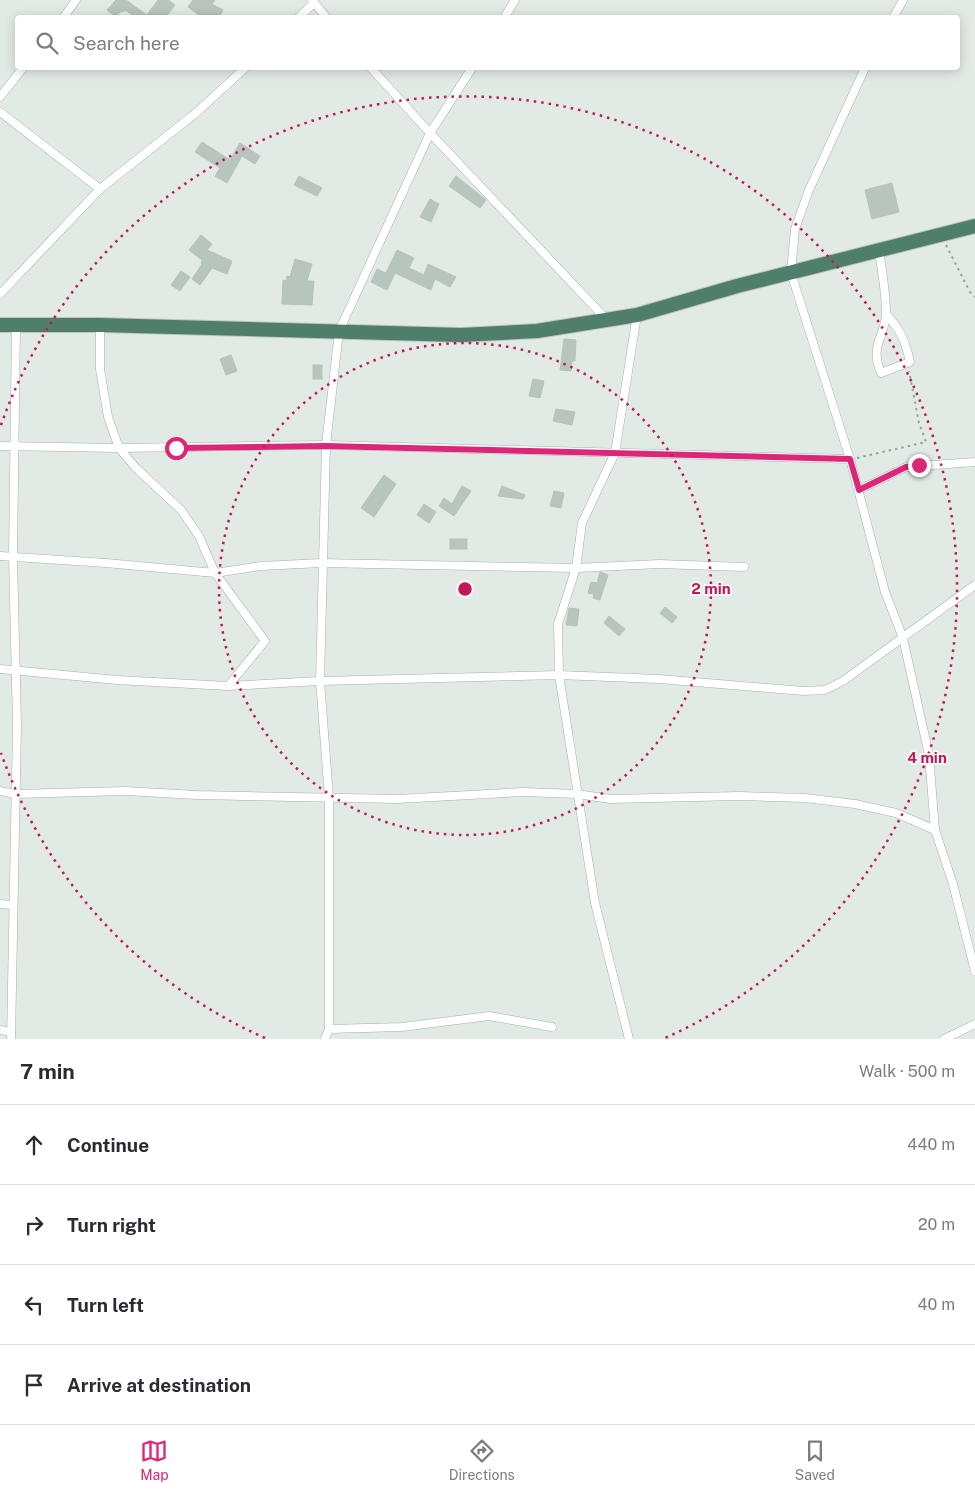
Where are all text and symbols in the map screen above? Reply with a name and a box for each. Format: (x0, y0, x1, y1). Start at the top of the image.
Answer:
search box (15, 15, 960, 70)
icon: search (33, 29, 61, 57)
text: Search here (73, 32, 180, 54)
route start (165, 437, 188, 460)
route end (908, 454, 931, 477)
centre of rings (456, 580, 474, 598)
text: 2 min (691, 580, 731, 597)
text: 4 min (907, 749, 947, 766)
text: 7 min (20, 1059, 75, 1084)
text: Walk · 500 m (859, 1062, 955, 1081)
icon: ahead (20, 1131, 48, 1159)
text: Continue (67, 1134, 149, 1156)
text: 440 m (907, 1135, 955, 1154)
icon: right (20, 1211, 48, 1239)
text: Turn right (67, 1214, 156, 1236)
text: 20 m (918, 1215, 955, 1234)
icon: left (20, 1291, 48, 1319)
text: Turn left (67, 1294, 144, 1316)
text: 40 m (917, 1295, 955, 1314)
icon: arrive (20, 1371, 48, 1399)
text: Arrive at destination (67, 1374, 251, 1396)
tab: Map (140, 1437, 169, 1483)
tab: Directions (449, 1437, 515, 1483)
tab: Saved (795, 1437, 835, 1483)

